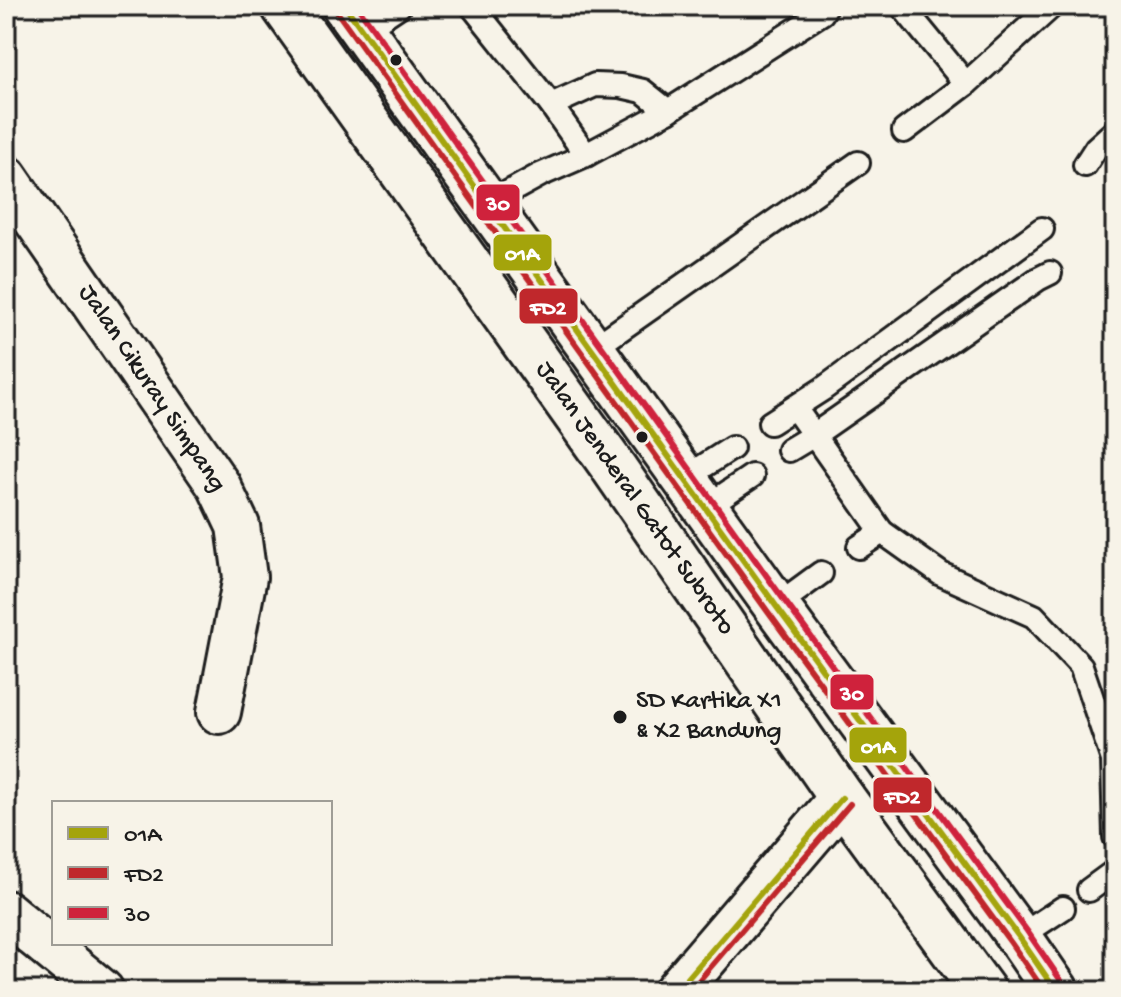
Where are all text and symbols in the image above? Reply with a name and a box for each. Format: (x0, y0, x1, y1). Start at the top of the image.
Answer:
unlabelled marker (388, 52, 404, 68)
line badge: 30 (475, 183, 521, 222)
text: 30 (485, 193, 510, 219)
line badge: 01A (492, 233, 553, 272)
text: 01A (505, 243, 541, 269)
street label: Jalan Cikuray Simpang (70, 279, 232, 499)
line badge: FD2 (518, 287, 579, 325)
text: FD2 (529, 297, 566, 323)
street label: Jalan Jenderal Gatot Subroto (527, 356, 741, 642)
unlabelled marker (634, 429, 650, 445)
line badge: 30 (829, 673, 875, 711)
text: 30 (839, 683, 864, 709)
place label: SD Kartika X1 & X2 Bandung (636, 687, 782, 748)
marker: SD Kartika X1 & X2 Bandung (611, 708, 629, 726)
line badge: 01A (848, 726, 908, 764)
text: 01A (861, 736, 897, 762)
line badge: FD2 (872, 776, 933, 814)
text: FD2 (883, 786, 920, 812)
legend (52, 801, 332, 945)
text: 01A (124, 822, 163, 851)
text: FD2 (123, 862, 164, 891)
text: 30 (123, 902, 150, 931)

